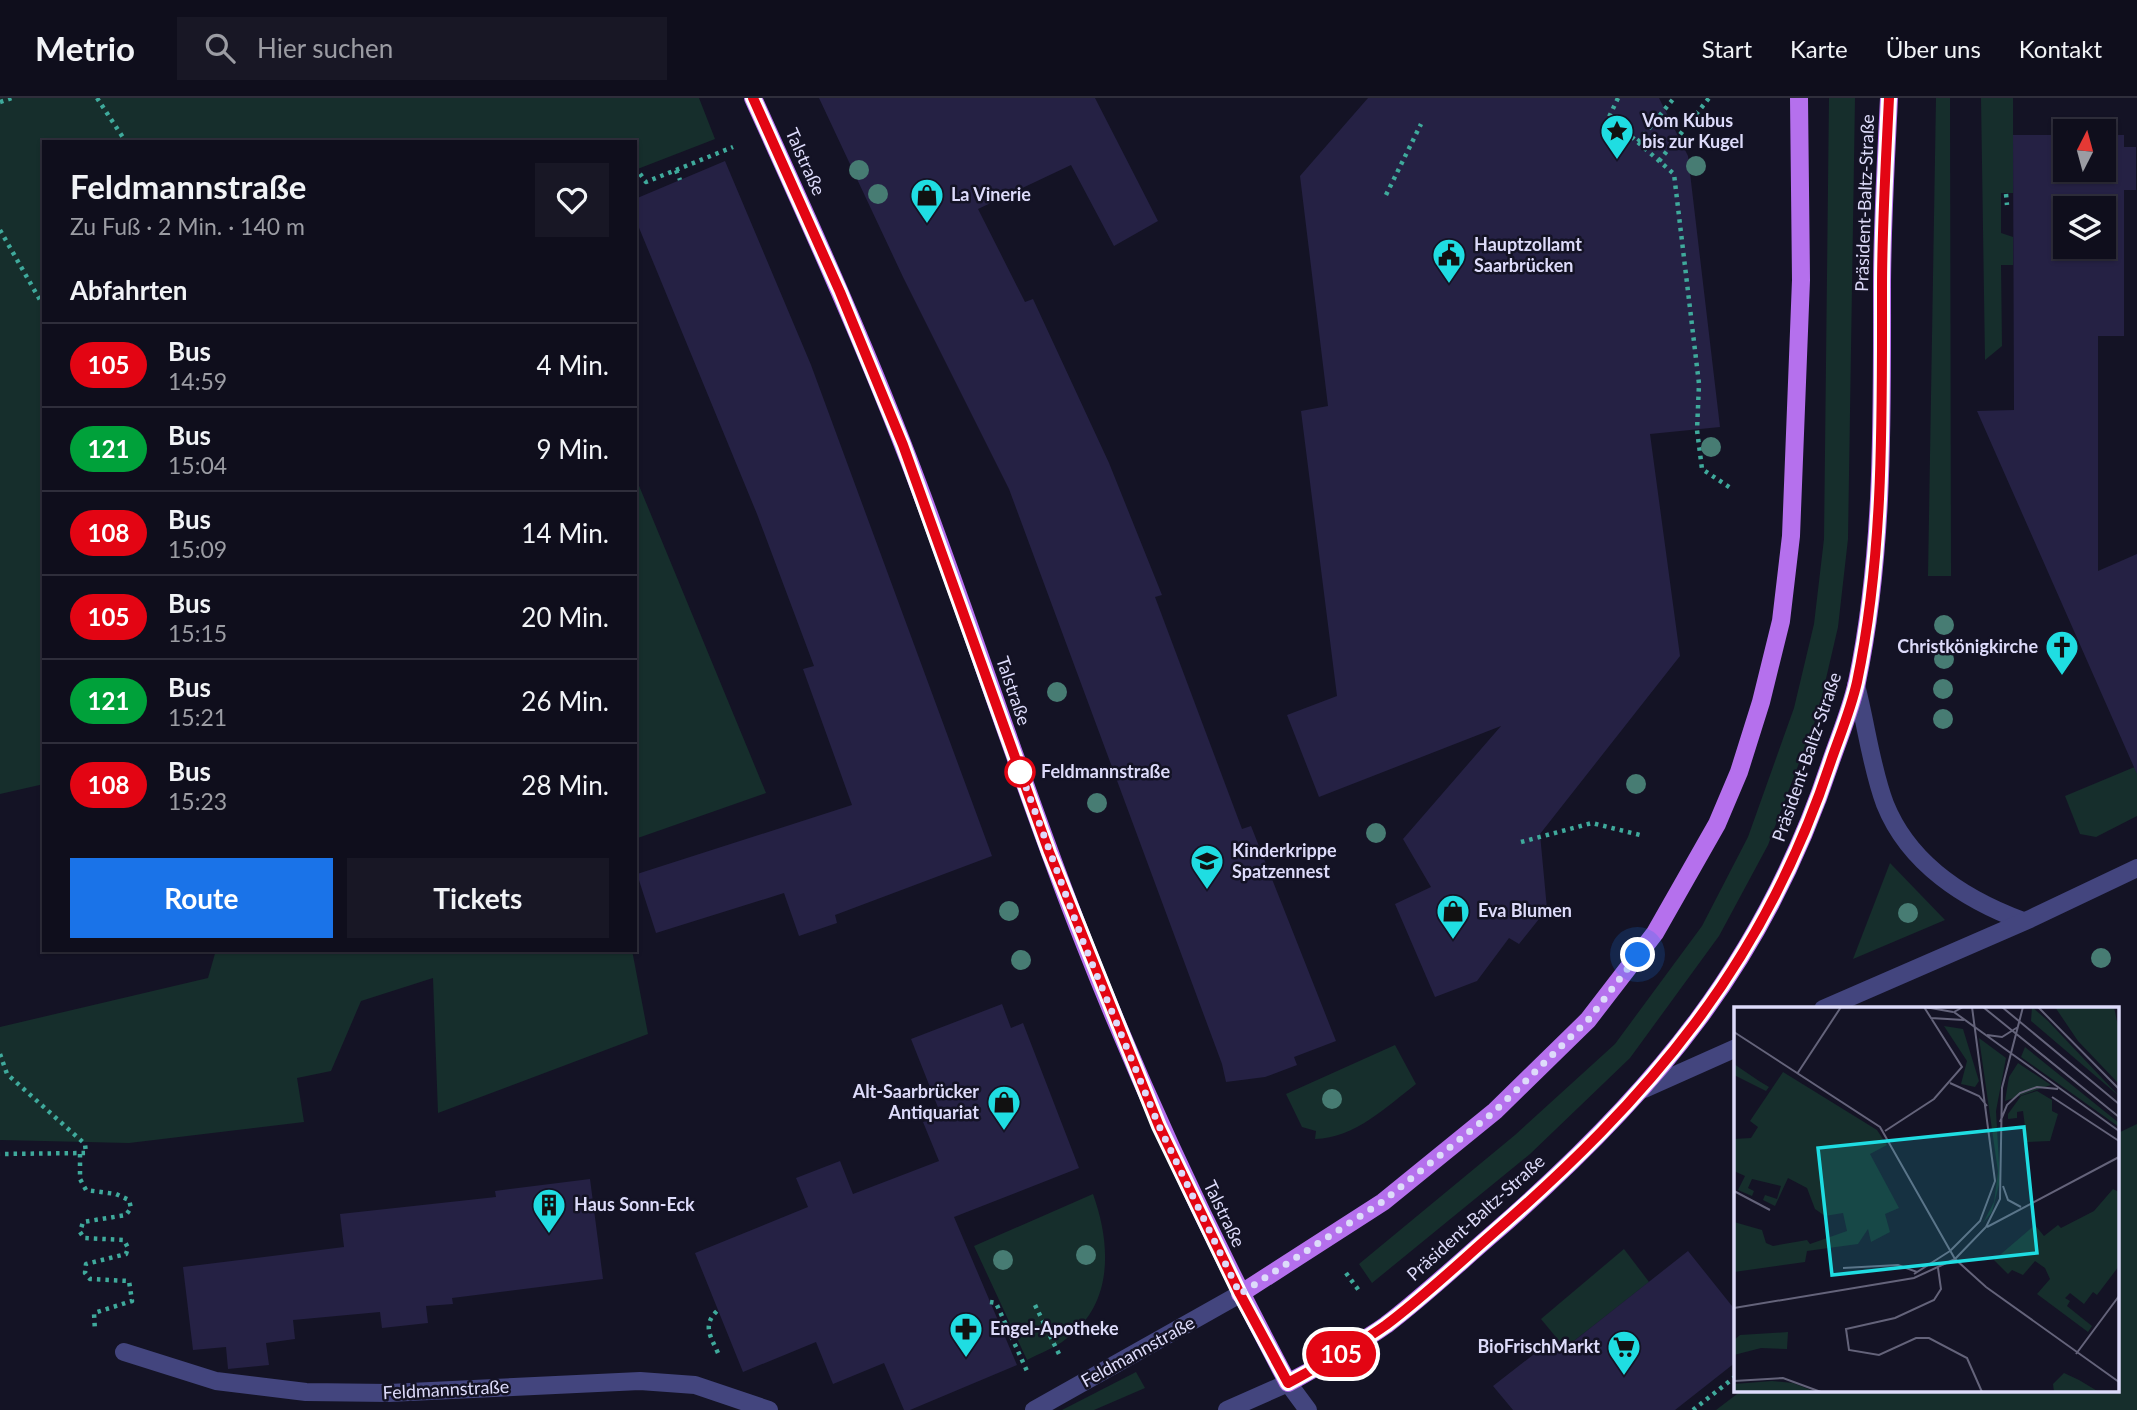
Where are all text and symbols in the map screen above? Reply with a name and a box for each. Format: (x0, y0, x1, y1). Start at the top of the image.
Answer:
search box (177, 17, 667, 80)
text: Metrio (35, 28, 135, 68)
icon: search (201, 29, 239, 67)
text: Hier suchen (257, 32, 393, 64)
text: Start (1702, 34, 1752, 63)
text: Karte (1790, 34, 1848, 63)
text: Über uns (1886, 34, 1981, 63)
text: Kontakt (2019, 34, 2102, 63)
place label: Vom Kubus bis zur Kugel (1641, 109, 1744, 152)
place icon: Vom Kubus bis zur Kugel (1598, 112, 1636, 161)
street label: Präsident-Baltz-Straße (1850, 114, 1878, 292)
north arrow (2053, 119, 2116, 182)
map controls (2053, 119, 2116, 259)
street label: Talstraße (781, 125, 830, 199)
button: heart (535, 163, 609, 237)
text: Feldmannstraße (70, 166, 306, 206)
shop icon: La Vinerie (908, 176, 946, 225)
place label: La Vinerie (951, 183, 1031, 205)
button: layers (2053, 196, 2116, 259)
text: Zu Fuß · 2 Min. · 140 m (70, 212, 305, 240)
place label: Hauptzollamt Saarbrücken (1474, 233, 1582, 276)
public building icon: Hauptzollamt Saarbrücken (1430, 236, 1468, 285)
text: Abfahrten (70, 274, 188, 306)
text: Bus (168, 335, 211, 367)
text: 4 Min. (536, 349, 609, 381)
text: 105 (88, 350, 129, 379)
text: 14:59 (168, 367, 227, 395)
text: Bus (168, 419, 211, 451)
text: 9 Min. (536, 433, 609, 465)
text: 121 (88, 434, 129, 463)
text: 15:04 (168, 451, 227, 479)
text: Bus (168, 503, 211, 535)
text: 14 Min. (521, 517, 609, 549)
text: 108 (88, 518, 129, 547)
text: 15:09 (168, 535, 227, 563)
text: Bus (168, 587, 211, 619)
text: 20 Min. (521, 601, 609, 633)
text: 105 (88, 602, 129, 631)
text: 15:15 (168, 619, 227, 647)
church icon: Christkönigkirche (2043, 628, 2081, 677)
place label: Christkönigkirche (1897, 635, 2038, 657)
street label: Talstraße (992, 653, 1036, 728)
street label: Präsident-Baltz-Straße (1767, 669, 1845, 844)
text: Bus (168, 671, 211, 703)
text: 26 Min. (521, 685, 609, 717)
text: 121 (88, 686, 129, 715)
text: 15:21 (168, 703, 227, 731)
text: Bus (168, 755, 211, 787)
marker: Feldmannstraße (1005, 757, 1035, 787)
place label: Feldmannstraße (1041, 760, 1170, 782)
text: 28 Min. (521, 769, 609, 801)
text: 108 (88, 770, 129, 799)
text: 15:23 (168, 787, 227, 815)
place label: Kinderkrippe Spatzennest (1232, 839, 1337, 882)
school or university icon: Kinderkrippe Spatzennest (1188, 842, 1226, 891)
button: Route (70, 858, 333, 938)
button: Tickets (347, 858, 609, 938)
shop icon: Eva Blumen (1434, 892, 1472, 941)
place label: Eva Blumen (1478, 899, 1572, 921)
your location (1620, 937, 1655, 972)
inset map (1734, 1007, 2120, 1392)
place label: Alt-Saarbrücker Antiquariat (852, 1080, 979, 1123)
shop icon: Alt-Saarbrücker Antiquariat (985, 1083, 1023, 1132)
street label: Präsident-Baltz-Straße (1402, 1150, 1549, 1285)
street label: Talstraße (1199, 1177, 1250, 1250)
building icon: Haus Sonn-Eck (530, 1186, 568, 1235)
place label: Haus Sonn-Eck (574, 1193, 695, 1215)
pharmacy icon: Engel-Apotheke (947, 1310, 985, 1359)
street label: Feldmannstraße (1077, 1311, 1198, 1391)
place label: Engel-Apotheke (990, 1317, 1119, 1339)
supermarket icon: BioFrischMarkt (1605, 1328, 1643, 1377)
line badge: 105 (1301, 1331, 1381, 1377)
place label: BioFrischMarkt (1477, 1335, 1600, 1357)
text: 105 (1320, 1339, 1362, 1368)
street label: Feldmannstraße (382, 1375, 510, 1403)

